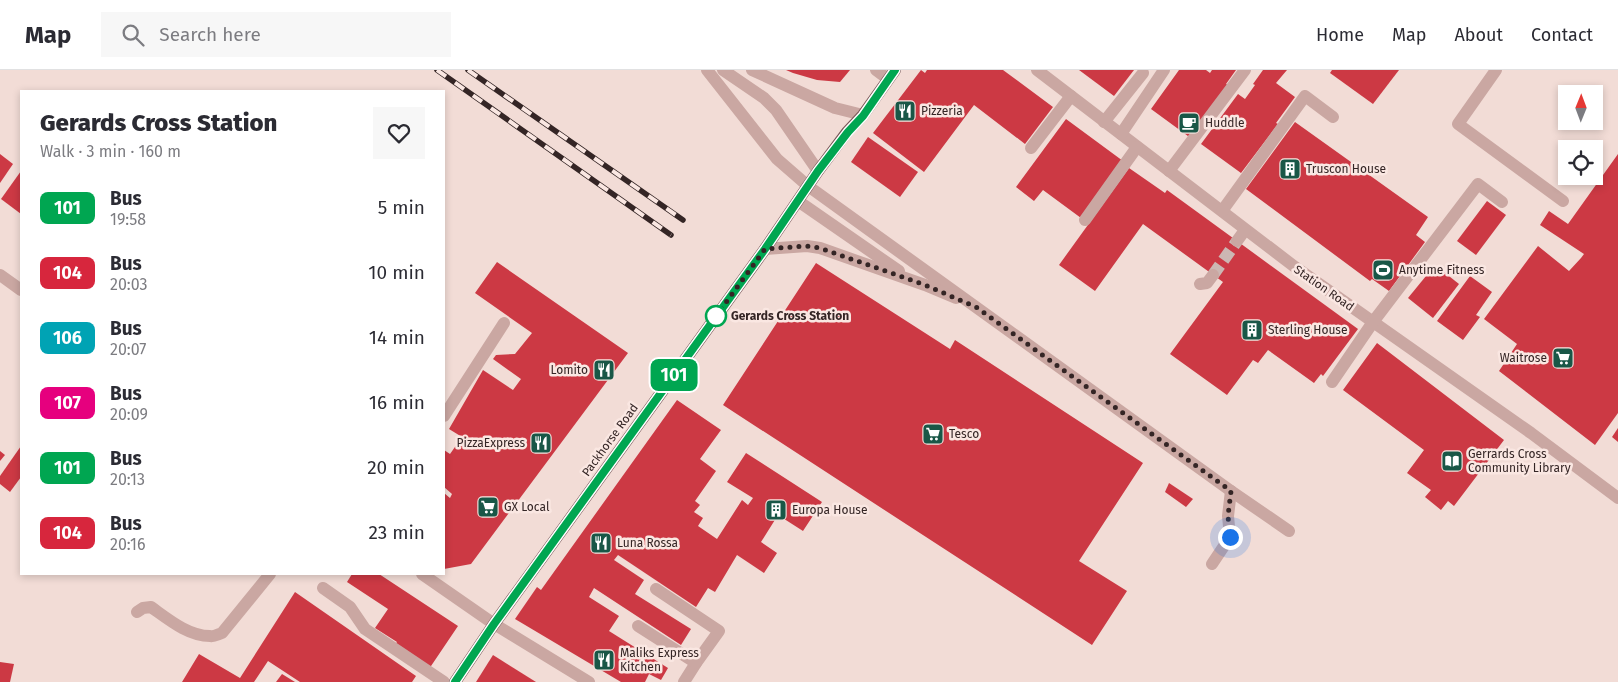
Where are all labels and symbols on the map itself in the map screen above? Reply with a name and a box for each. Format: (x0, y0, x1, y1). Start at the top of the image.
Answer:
north arrow (1558, 85, 1602, 130)
restaurant icon: Pizzeria (893, 99, 917, 123)
place label: Pizzeria (921, 104, 963, 118)
cafe icon: Huddle (1177, 111, 1201, 135)
place label: Huddle (1205, 116, 1245, 130)
building icon: Truscon House (1278, 157, 1302, 181)
place label: Truscon House (1306, 162, 1386, 176)
sports icon: Anytime Fitness (1371, 258, 1395, 282)
street label: Station Road (1291, 262, 1357, 314)
place label: Anytime Fitness (1399, 263, 1485, 277)
marker: Gerards Cross Station (705, 305, 727, 327)
place label: Gerards Cross Station (731, 309, 849, 323)
building icon: Sterling House (1240, 318, 1264, 342)
place label: Sterling House (1268, 323, 1348, 337)
supermarket icon: Waitrose (1551, 346, 1575, 370)
place label: Waitrose (1500, 351, 1547, 365)
restaurant icon: Lomito (592, 358, 616, 382)
line badge: 101 (645, 359, 703, 391)
place label: Lomito (550, 363, 588, 377)
street label: Packhorse Road (579, 401, 641, 479)
supermarket icon: Tesco (921, 422, 945, 446)
place label: Tesco (949, 427, 979, 441)
restaurant icon: PizzaExpress (529, 431, 553, 455)
place label: PizzaExpress (457, 436, 525, 450)
place label: Gerrards Cross Community Library (1468, 447, 1571, 475)
library icon: Gerrards Cross Community Library (1440, 449, 1464, 473)
supermarket icon: GX Local (476, 495, 500, 519)
building icon: Europa House (764, 498, 788, 522)
place label: GX Local (504, 500, 550, 514)
place label: Europa House (792, 503, 868, 517)
your location (1218, 525, 1243, 550)
restaurant icon: Luna Rossa (589, 531, 613, 555)
place label: Luna Rossa (617, 536, 678, 550)
place label: Maliks Express Kitchen (620, 646, 699, 674)
restaurant icon: Maliks Express Kitchen (592, 648, 616, 672)

